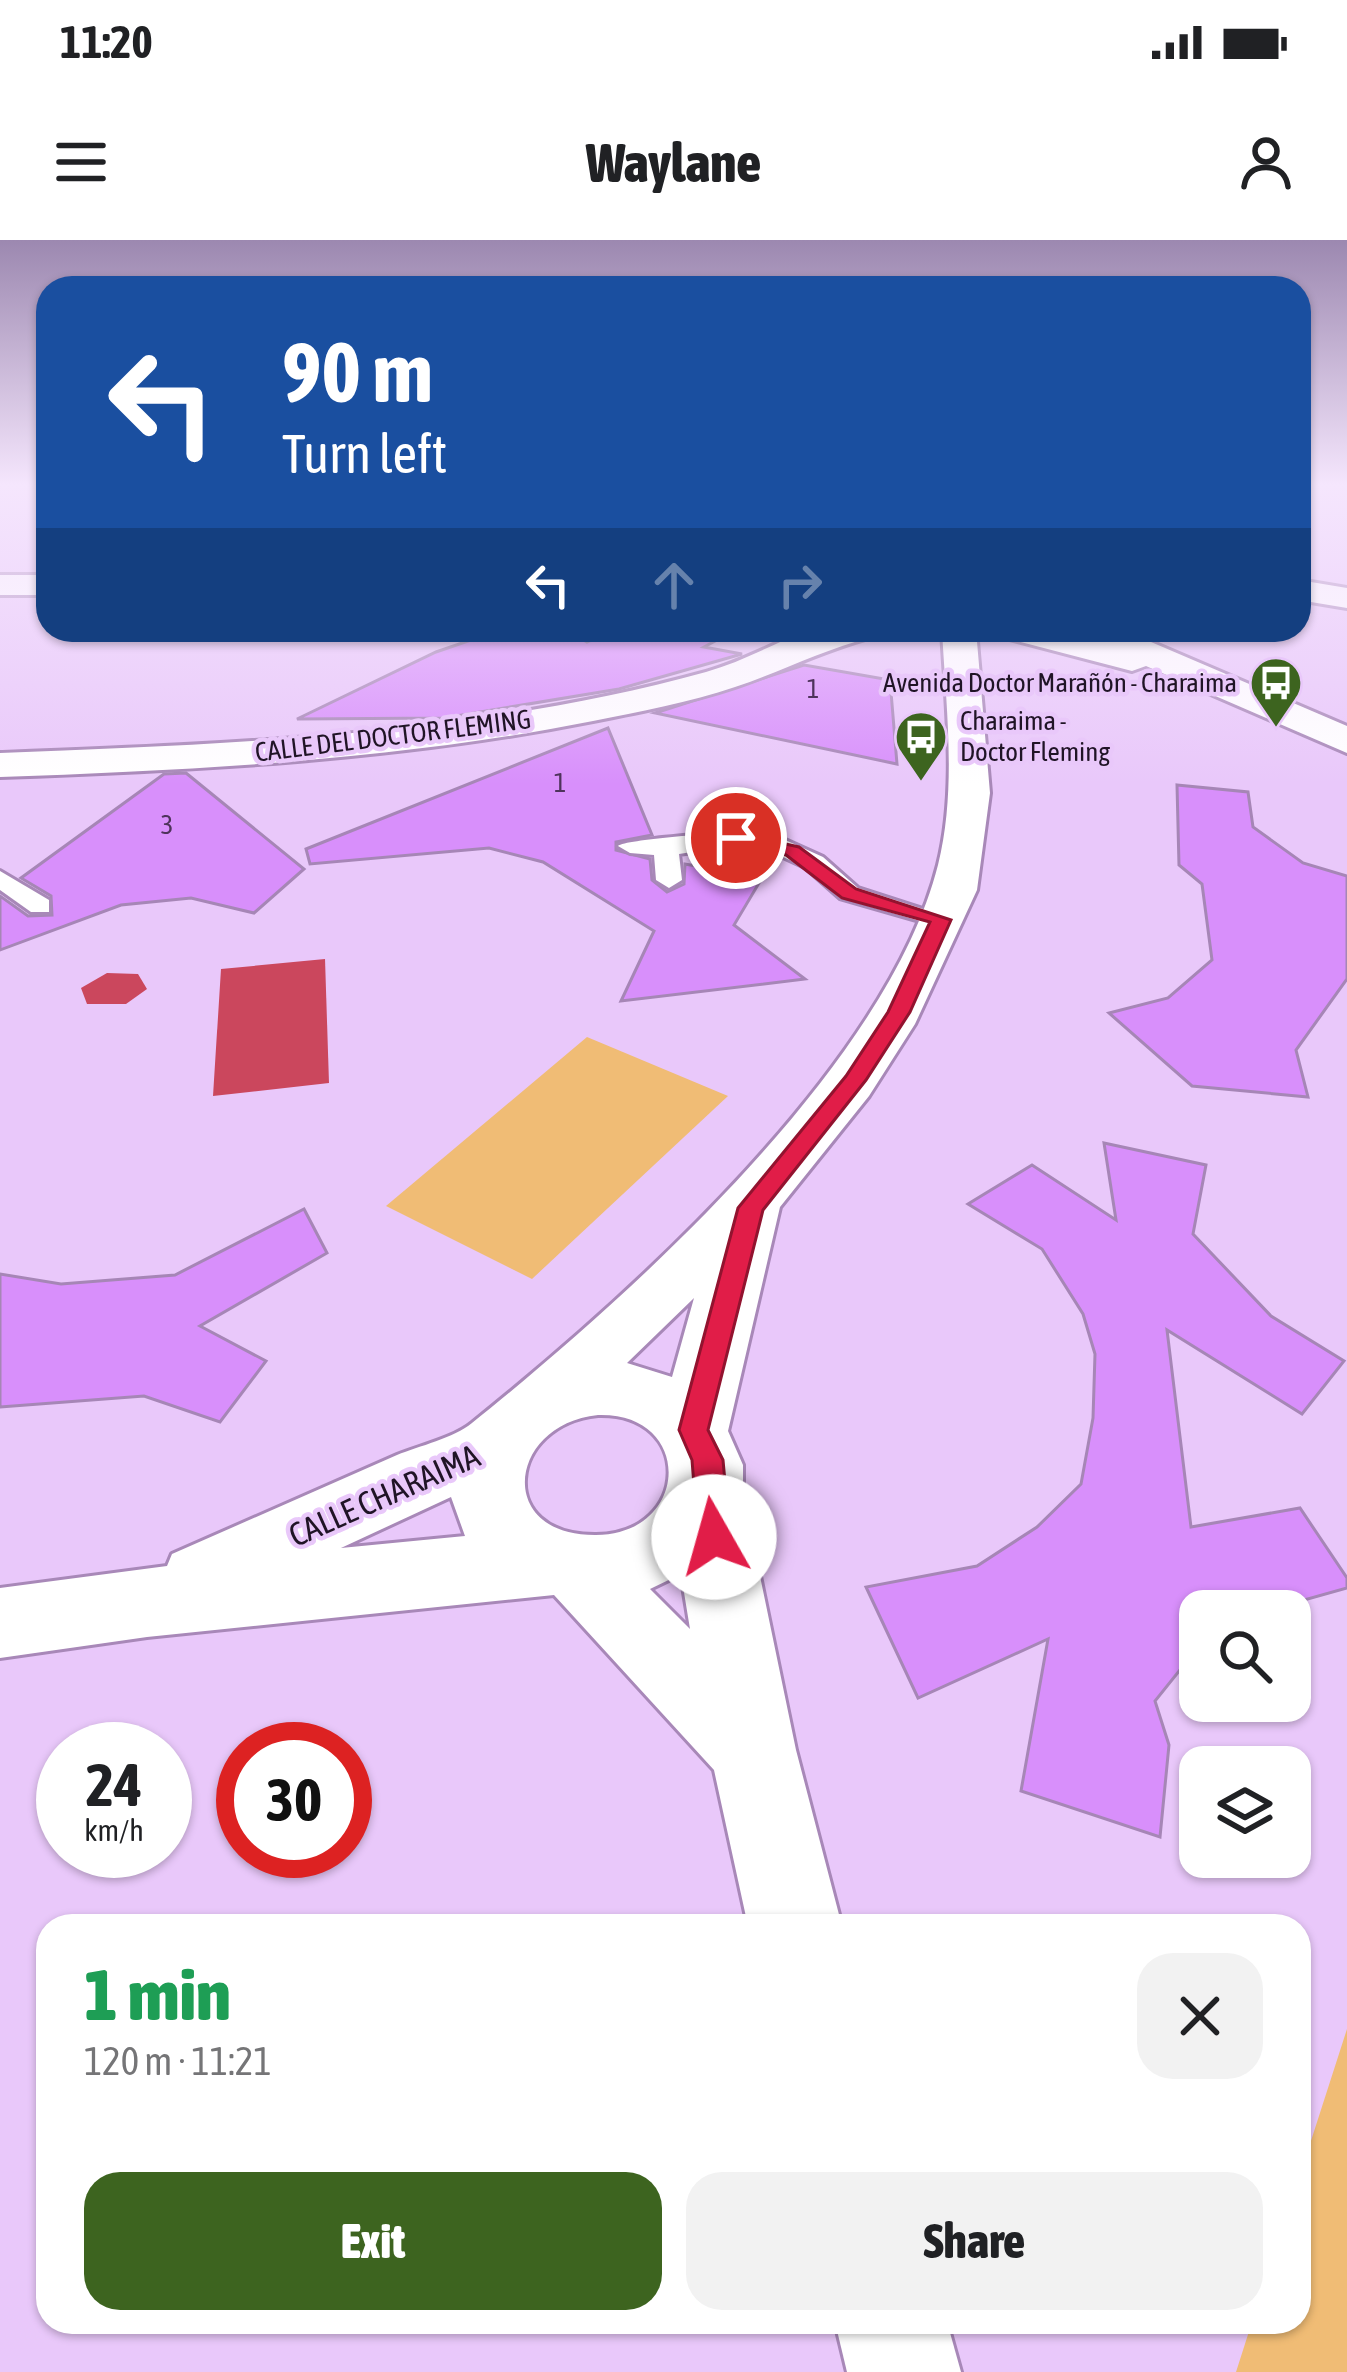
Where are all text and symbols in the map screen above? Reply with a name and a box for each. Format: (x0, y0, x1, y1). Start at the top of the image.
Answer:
text: 11:20 (60, 16, 153, 68)
icon: menu (48, 129, 114, 195)
icon: person (1233, 129, 1299, 195)
text: Waylane (586, 132, 761, 193)
icon: left (84, 324, 240, 480)
text: 90 m (282, 324, 433, 420)
text: Turn left (282, 423, 447, 484)
icon: left (515, 552, 581, 618)
icon: ahead (641, 552, 707, 618)
icon: right (767, 552, 833, 618)
bus stop icon: Avenida Doctor Marañón - Charaima (1248, 655, 1304, 729)
place label: Avenida Doctor Marañón - Charaima (883, 667, 1237, 698)
house number: 1 (807, 673, 819, 704)
street label: CALLE DEL DOCTOR FLEMING (253, 703, 533, 768)
place label: Charaima - Doctor Fleming (960, 705, 1110, 767)
bus stop icon: Charaima - Doctor Fleming (893, 709, 949, 783)
house number: 1 (554, 767, 566, 798)
pin (685, 787, 787, 889)
icon: arrive (703, 805, 769, 871)
house number: 3 (161, 809, 173, 840)
street label: CALLE CHARAIMA (283, 1436, 486, 1554)
position arrow (651, 1474, 777, 1600)
map controls (1179, 1590, 1311, 1878)
button: search (1179, 1590, 1311, 1722)
speed limit sign: 30 (216, 1722, 372, 1878)
button: layers (1179, 1746, 1311, 1878)
text: 24 (86, 1750, 142, 1819)
text: km/h (84, 1813, 144, 1847)
text: 1 min (84, 1953, 231, 2035)
button: close (1137, 1953, 1263, 2079)
text: 120 m · 11:21 (84, 2039, 272, 2083)
button: Exit (84, 2172, 662, 2310)
button: Share (686, 2172, 1263, 2310)

